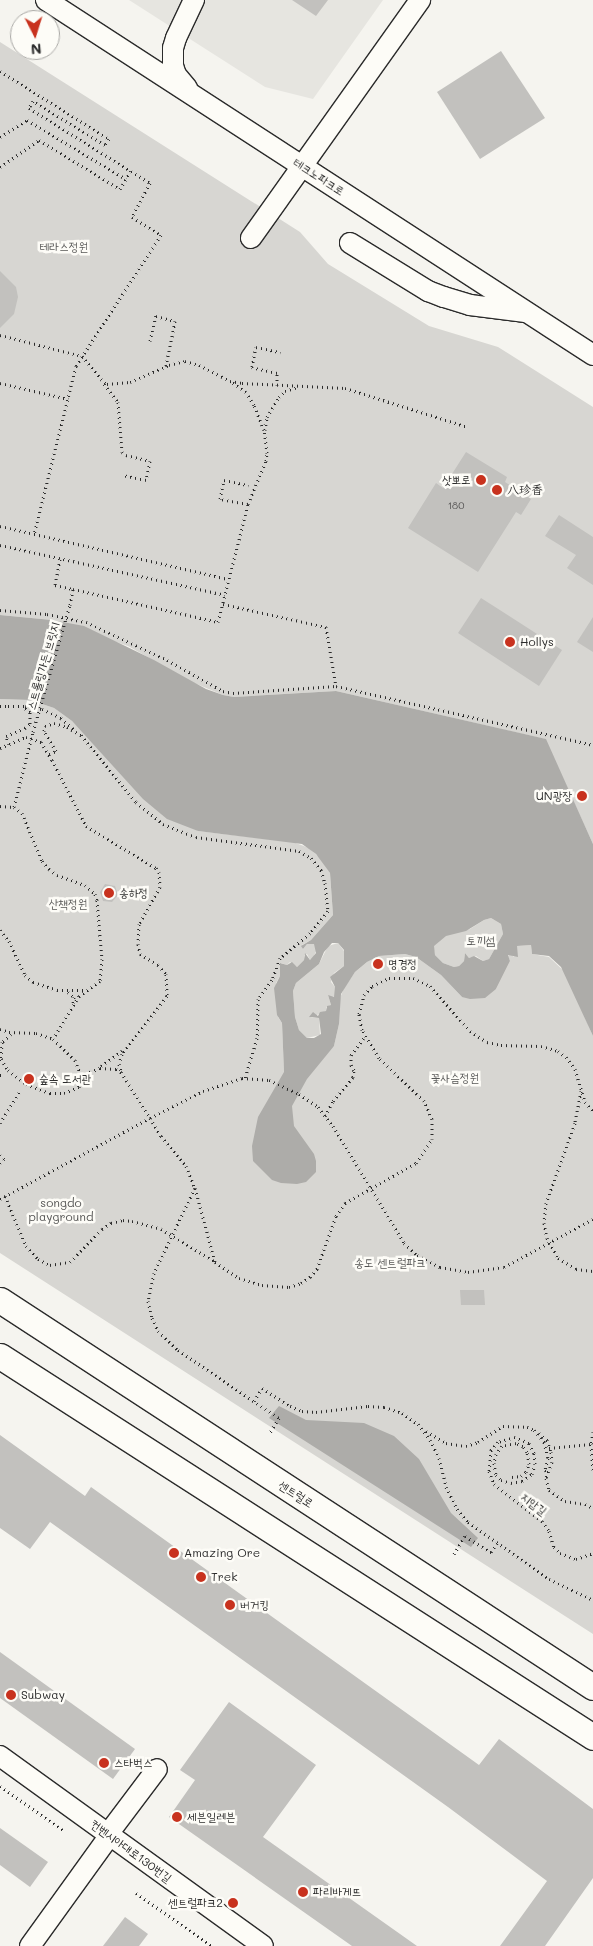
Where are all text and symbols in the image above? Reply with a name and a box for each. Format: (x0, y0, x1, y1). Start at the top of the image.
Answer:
north arrow (10, 10, 60, 60)
text: N (30, 40, 42, 59)
street label: 테크노파크로 (291, 155, 347, 199)
park label: 테라스정원 (40, 240, 88, 254)
place label: 삿뽀로 (442, 473, 471, 487)
marker: 삿뽀로 (475, 474, 487, 486)
place label: 八珍香 (507, 483, 543, 497)
marker: 八珍香 (491, 484, 503, 496)
house number: 180 (448, 500, 464, 512)
street label: 스트롤링가든 브릿지 (24, 620, 62, 712)
place label: Hollys (520, 635, 554, 649)
marker: Hollys (504, 636, 516, 648)
place label: UN광장 (536, 789, 572, 803)
marker: UN광장 (576, 790, 588, 802)
place label: 송하정 (119, 886, 148, 900)
marker: 송하정 (103, 887, 115, 899)
park label: 산책정원 (49, 897, 87, 911)
park label: 토끼섬 (467, 934, 495, 948)
place label: 명경정 (388, 957, 417, 971)
marker: 명경정 (372, 958, 384, 970)
park label: 꽃사슴정원 (431, 1071, 479, 1085)
place label: 숲속 도서관 (39, 1072, 91, 1086)
marker: 숲속 도서관 (23, 1073, 35, 1085)
park label: songdo playground (28, 1196, 94, 1224)
park label: 송도 센트럴파크 (354, 1256, 426, 1270)
street label: 센트럴로 (276, 1477, 316, 1511)
street label: 지압길 (518, 1489, 550, 1519)
place label: Amazing Ore (184, 1546, 260, 1560)
marker: Amazing Ore (168, 1547, 180, 1559)
place label: Trek (211, 1570, 238, 1584)
marker: Trek (195, 1571, 207, 1583)
place label: 버거킹 (240, 1598, 269, 1612)
marker: 버거킹 (224, 1599, 236, 1611)
place label: Subway (21, 1688, 65, 1702)
marker: Subway (5, 1689, 17, 1701)
place label: 스타벅스 (114, 1756, 153, 1770)
marker: 스타벅스 (98, 1757, 110, 1769)
place label: 세븐일레븐 (187, 1810, 235, 1824)
marker: 세븐일레븐 (171, 1811, 183, 1823)
street label: 컨벤시아대로130번길 (88, 1817, 174, 1885)
place label: 파리바게뜨 (313, 1885, 361, 1899)
marker: 파리바게뜨 (297, 1886, 309, 1898)
place label: 센트럴파크2 (168, 1896, 223, 1910)
marker: 센트럴파크2 (227, 1897, 239, 1909)

